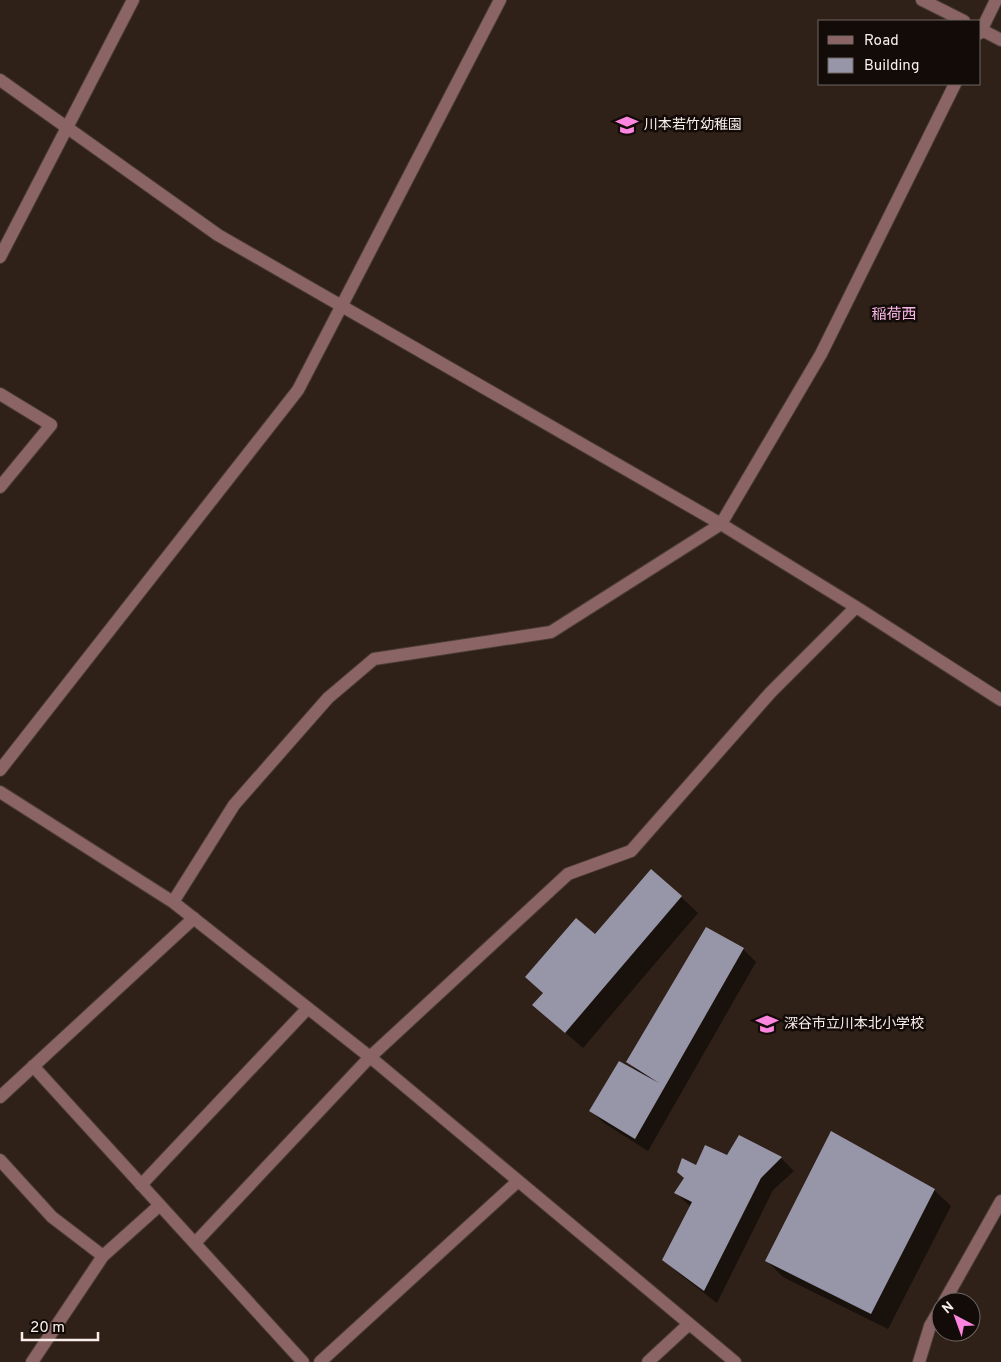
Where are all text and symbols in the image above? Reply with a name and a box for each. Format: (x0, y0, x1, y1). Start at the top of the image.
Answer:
legend (818, 20, 981, 85)
text: Road (864, 32, 899, 51)
text: Building (864, 57, 919, 76)
school or university icon: 川本若竹幼稚園 (614, 112, 640, 138)
place label: 川本若竹幼稚園 (644, 117, 742, 134)
district label: 稲荷西 (871, 306, 917, 325)
school or university icon: 深谷市立川本北小学校 (754, 1011, 780, 1037)
place label: 深谷市立川本北小学校 (784, 1015, 924, 1033)
north arrow (931, 1292, 981, 1342)
text: N (939, 1299, 958, 1318)
scale bar (22, 1310, 99, 1342)
text: 20 m (30, 1319, 65, 1338)

